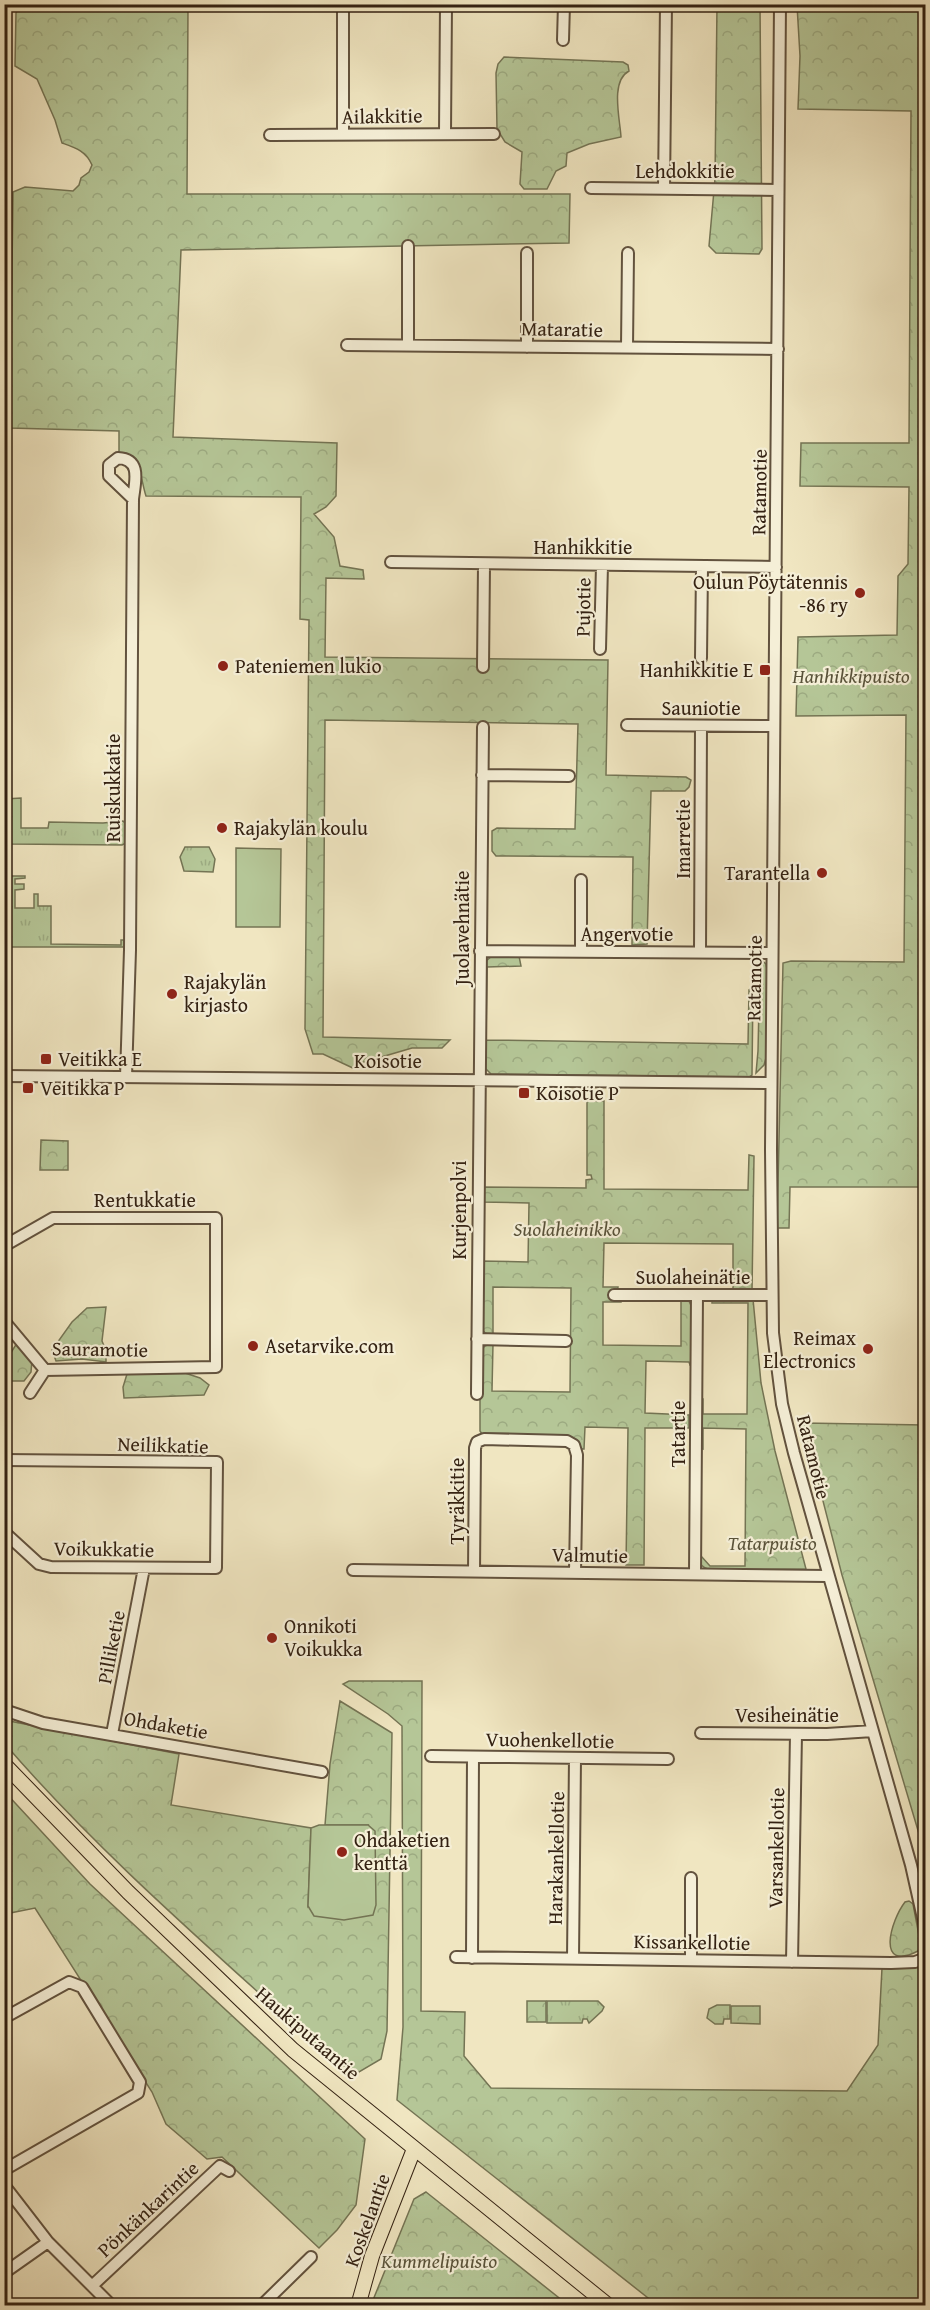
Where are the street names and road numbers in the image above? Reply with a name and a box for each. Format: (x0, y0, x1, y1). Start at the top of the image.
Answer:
street label: Ailakkitie (341, 100, 423, 131)
street label: Lehdokkitie (635, 156, 735, 185)
street label: Mataratie (521, 313, 603, 344)
street label: Ratamotie (743, 449, 774, 535)
street label: Hanhikkitie (534, 532, 632, 561)
street label: Pujotie (567, 577, 598, 637)
street label: Sauniotie (661, 693, 741, 722)
street label: Ruiskukkatie (98, 734, 127, 842)
street label: Imarretie (668, 799, 697, 879)
street label: Juolavehnätie (447, 871, 476, 988)
street label: Angervotie (581, 919, 673, 948)
street label: Ratamotie (738, 935, 769, 1021)
street label: Koisotie (354, 1046, 422, 1075)
street label: Kurjenpolvi (444, 1160, 473, 1260)
street label: Rentukkatie (94, 1185, 196, 1214)
street label: Suolaheinätie (636, 1262, 750, 1291)
street label: Sauramotie (52, 1333, 148, 1364)
street label: Tatartie (663, 1401, 692, 1467)
street label: Ratamotie (790, 1412, 839, 1502)
street label: Neilikkatie (117, 1428, 209, 1461)
street label: Tyräkkitie (442, 1458, 471, 1544)
street label: Voikukkatie (53, 1533, 155, 1564)
street label: Valmutie (552, 1539, 628, 1570)
street label: Pilliketie (89, 1608, 132, 1686)
street label: Vesiheinätie (735, 1700, 839, 1729)
street label: Ohdaketie (122, 1703, 210, 1746)
street label: Vuohenkellotie (485, 1724, 615, 1755)
street label: Varsankellotie (760, 1787, 791, 1909)
street label: Harakankellotie (540, 1791, 571, 1925)
street label: Kissankellotie (633, 1926, 751, 1957)
street label: Haukiputaantie (250, 1979, 367, 2086)
street label: Pönkänkarintie (90, 2154, 205, 2263)
street label: Koskelantie (336, 2169, 397, 2271)

